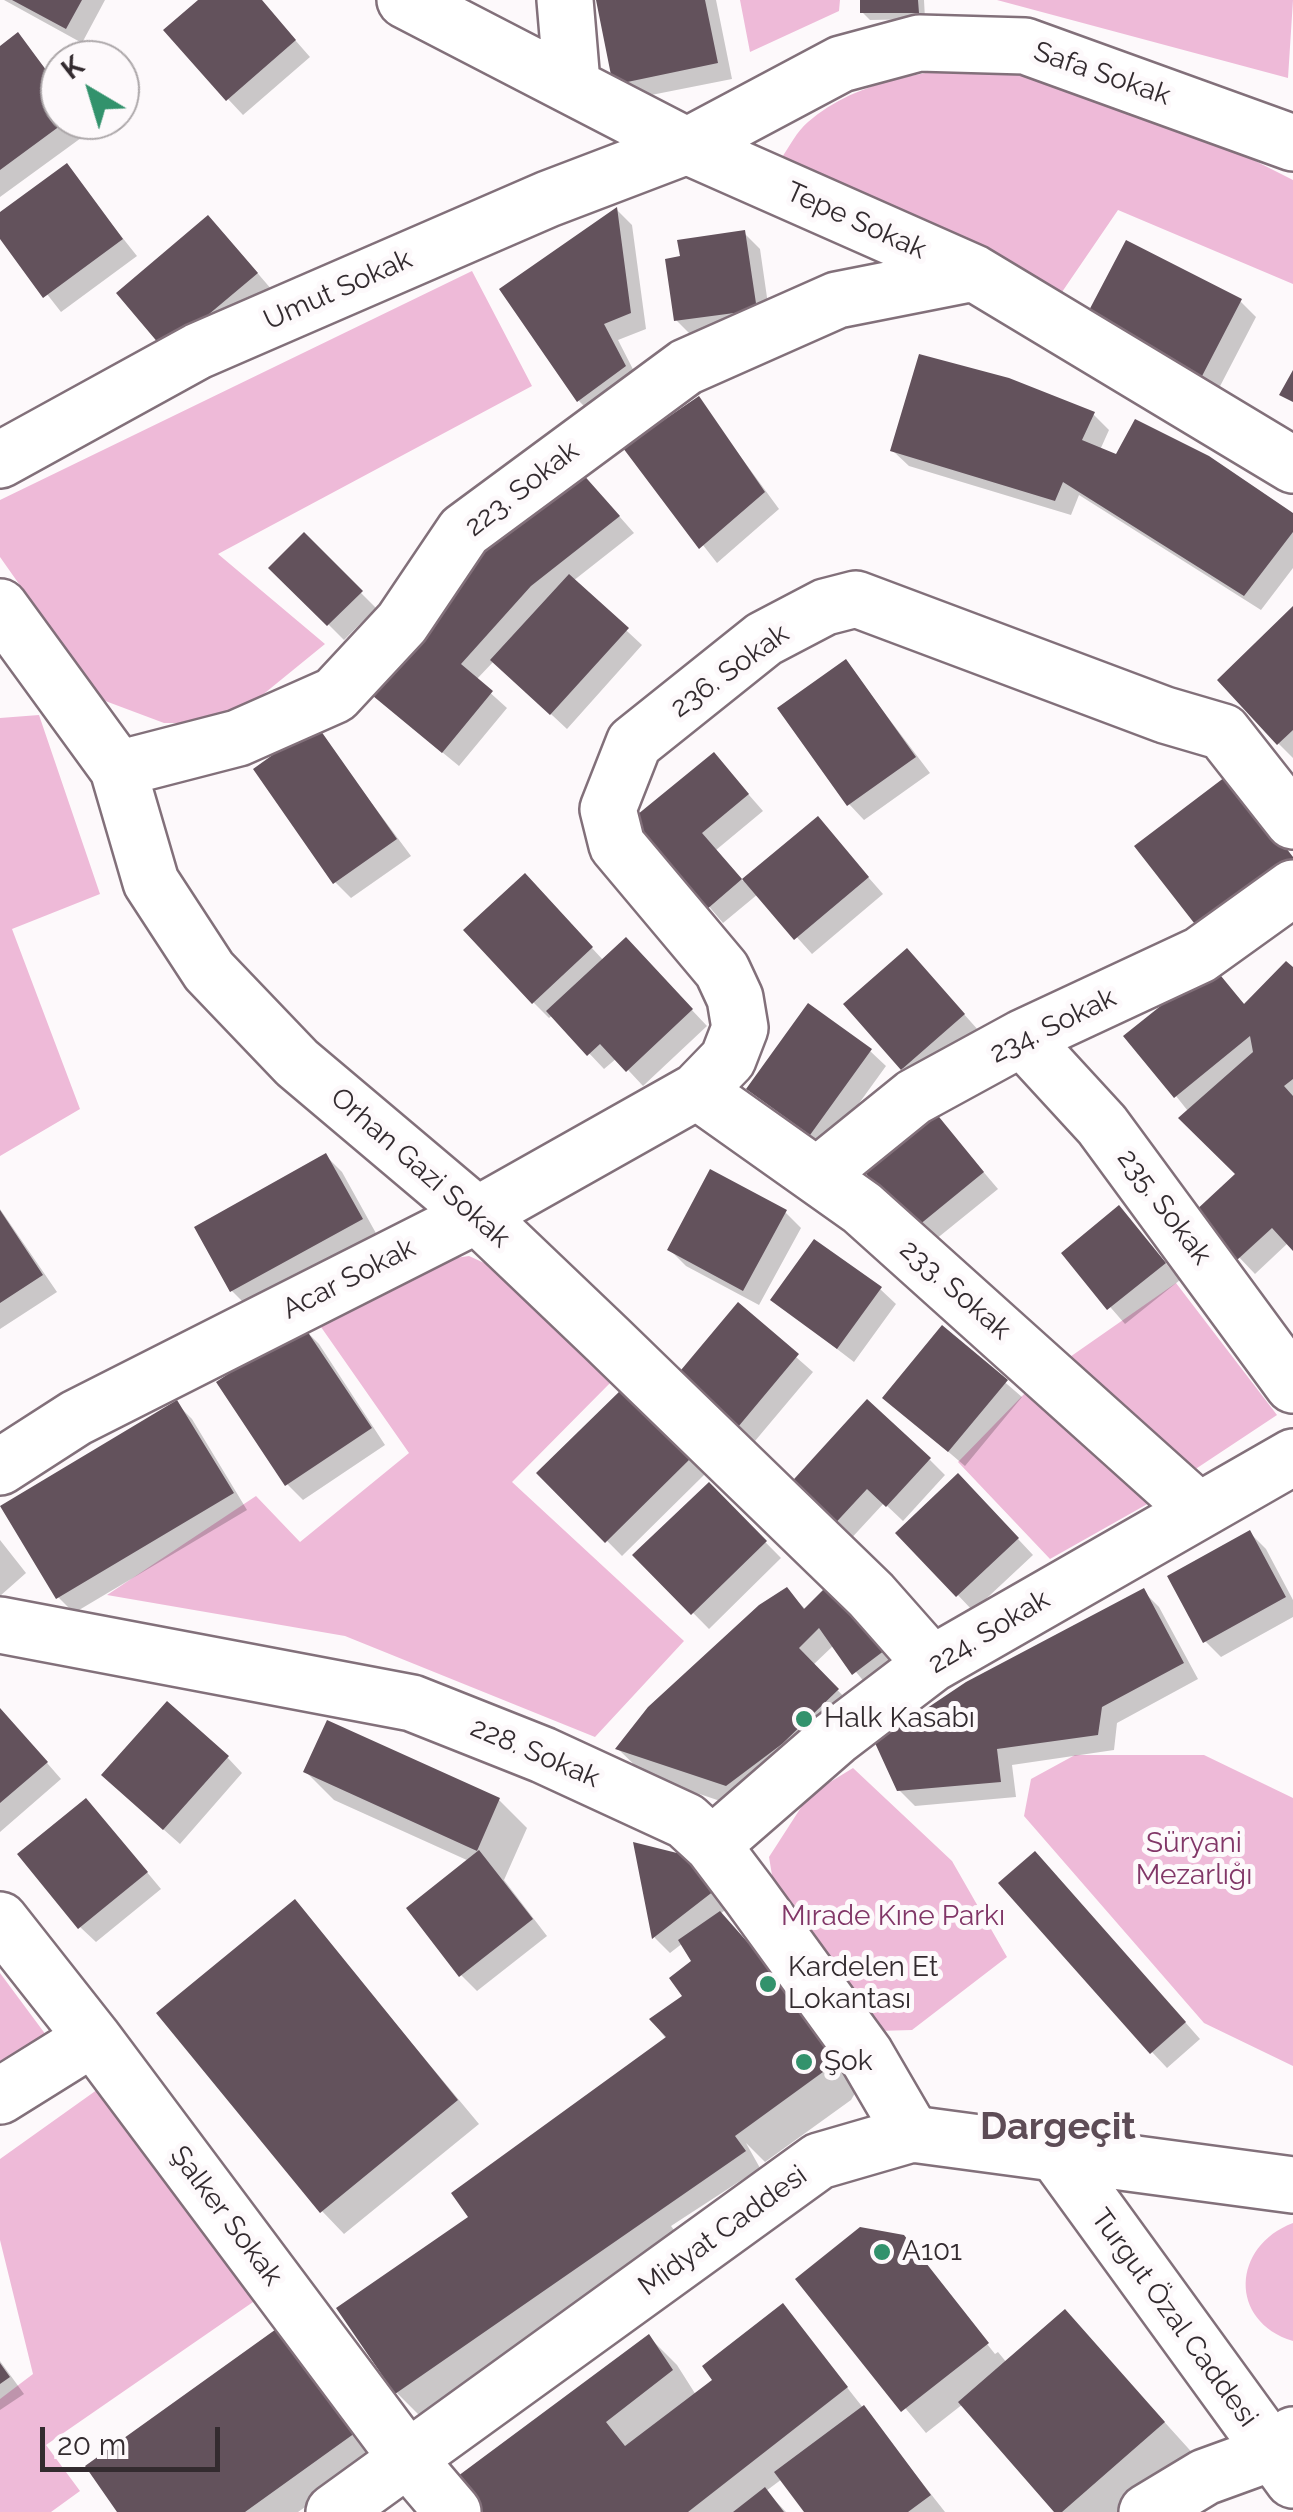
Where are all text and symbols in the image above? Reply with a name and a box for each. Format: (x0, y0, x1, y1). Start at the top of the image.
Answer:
street label: Safa Sokak (1029, 35, 1175, 113)
north arrow (40, 40, 140, 140)
text: K (55, 49, 90, 86)
street label: Tepe Sokak (781, 175, 931, 267)
street label: Umut Sokak (259, 242, 417, 338)
street label: 223. Sokak (458, 434, 586, 544)
street label: 236. Sokak (665, 617, 795, 725)
street label: 234. Sokak (985, 981, 1121, 1071)
street label: Orhan Gazi Sokak (323, 1081, 517, 1255)
street label: 235. Sokak (1110, 1143, 1218, 1271)
street label: Acar Sokak (277, 1231, 421, 1327)
street label: 233. Sokak (893, 1233, 1017, 1347)
street label: 224. Sokak (922, 1583, 1056, 1681)
place label: Halk Kasabı (824, 1702, 975, 1736)
marker: Halk Kasabı (793, 1708, 815, 1730)
street label: 228. Sokak (465, 1711, 605, 1795)
park label: Süryani Mezarlığı (1136, 1827, 1252, 1893)
park label: Mırade Kıne Parkı (781, 1900, 1005, 1934)
place label: Kardelen Et Lokantası (788, 1951, 938, 2017)
marker: Kardelen Et Lokantası (757, 1973, 779, 1995)
place label: Şok (824, 2045, 872, 2079)
marker: Şok (793, 2051, 815, 2073)
district label: Dargeçit (980, 2105, 1136, 2151)
street label: Şalker Sokak (163, 2140, 289, 2292)
street label: Midyat Caddesi (632, 2159, 814, 2303)
street label: Turgut Özal Caddesi (1084, 2202, 1264, 2434)
place label: A101 (902, 2235, 962, 2269)
marker: A101 (871, 2241, 893, 2263)
scale bar (45, 2407, 225, 2469)
text: 20 m (57, 2427, 126, 2462)

